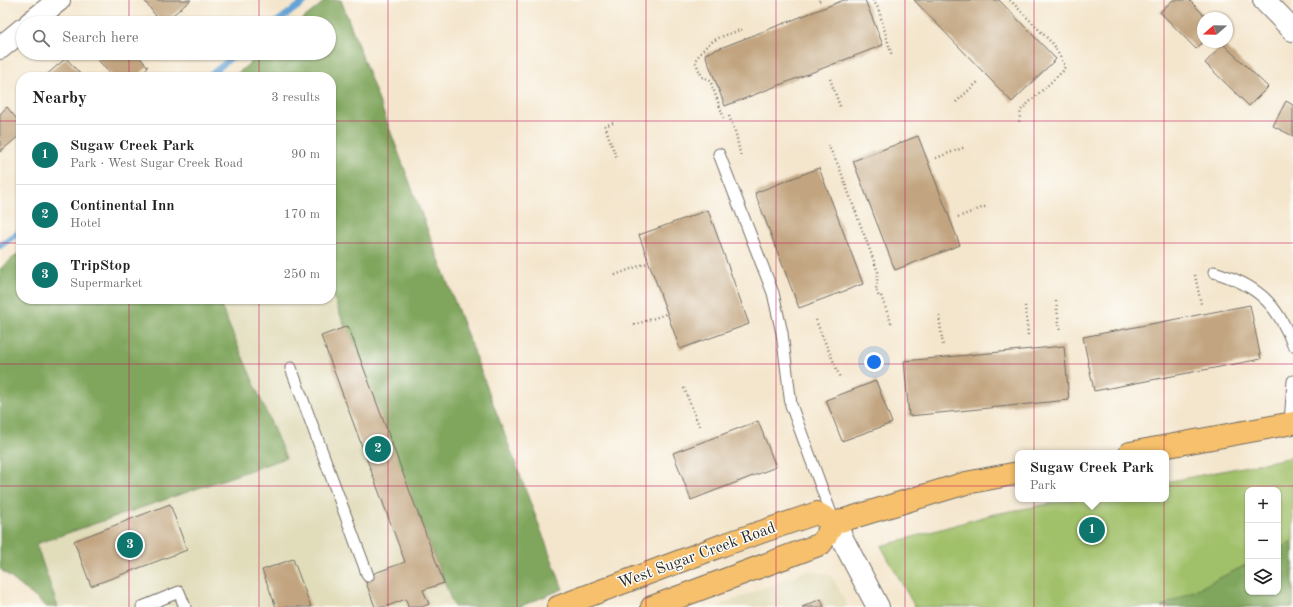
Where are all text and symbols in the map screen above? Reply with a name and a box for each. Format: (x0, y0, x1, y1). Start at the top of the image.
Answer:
north arrow (1197, 12, 1233, 48)
search box (16, 16, 336, 60)
icon: search (30, 27, 52, 49)
text: Search here (62, 31, 139, 46)
text: Nearby (32, 90, 87, 107)
text: 3 results (271, 91, 320, 104)
text: Sugaw Creek Park (70, 139, 195, 154)
text: 1 (41, 148, 49, 161)
text: 90 m (291, 148, 320, 161)
text: Park · West Sugar Creek Road (70, 157, 243, 170)
text: Continental Inn (70, 199, 175, 214)
text: 2 (41, 208, 49, 221)
text: 170 m (283, 208, 320, 221)
text: Hotel (70, 217, 101, 230)
text: TripStop (70, 259, 130, 274)
text: 3 (41, 268, 49, 281)
text: 250 m (283, 268, 320, 281)
text: Supermarket (70, 277, 142, 290)
your location (864, 352, 884, 372)
pin: 2 (365, 434, 391, 464)
popup (1015, 450, 1169, 502)
text: Sugaw Creek Park (1030, 461, 1154, 476)
text: Park (1030, 479, 1057, 492)
map controls (1245, 487, 1281, 595)
button: + (1245, 487, 1281, 523)
pin: 1 (1079, 515, 1105, 545)
street label: West Sugar Creek Road (616, 520, 778, 592)
button: − (1245, 523, 1281, 559)
pin: 3 (117, 530, 143, 560)
button: layers (1245, 559, 1281, 595)

